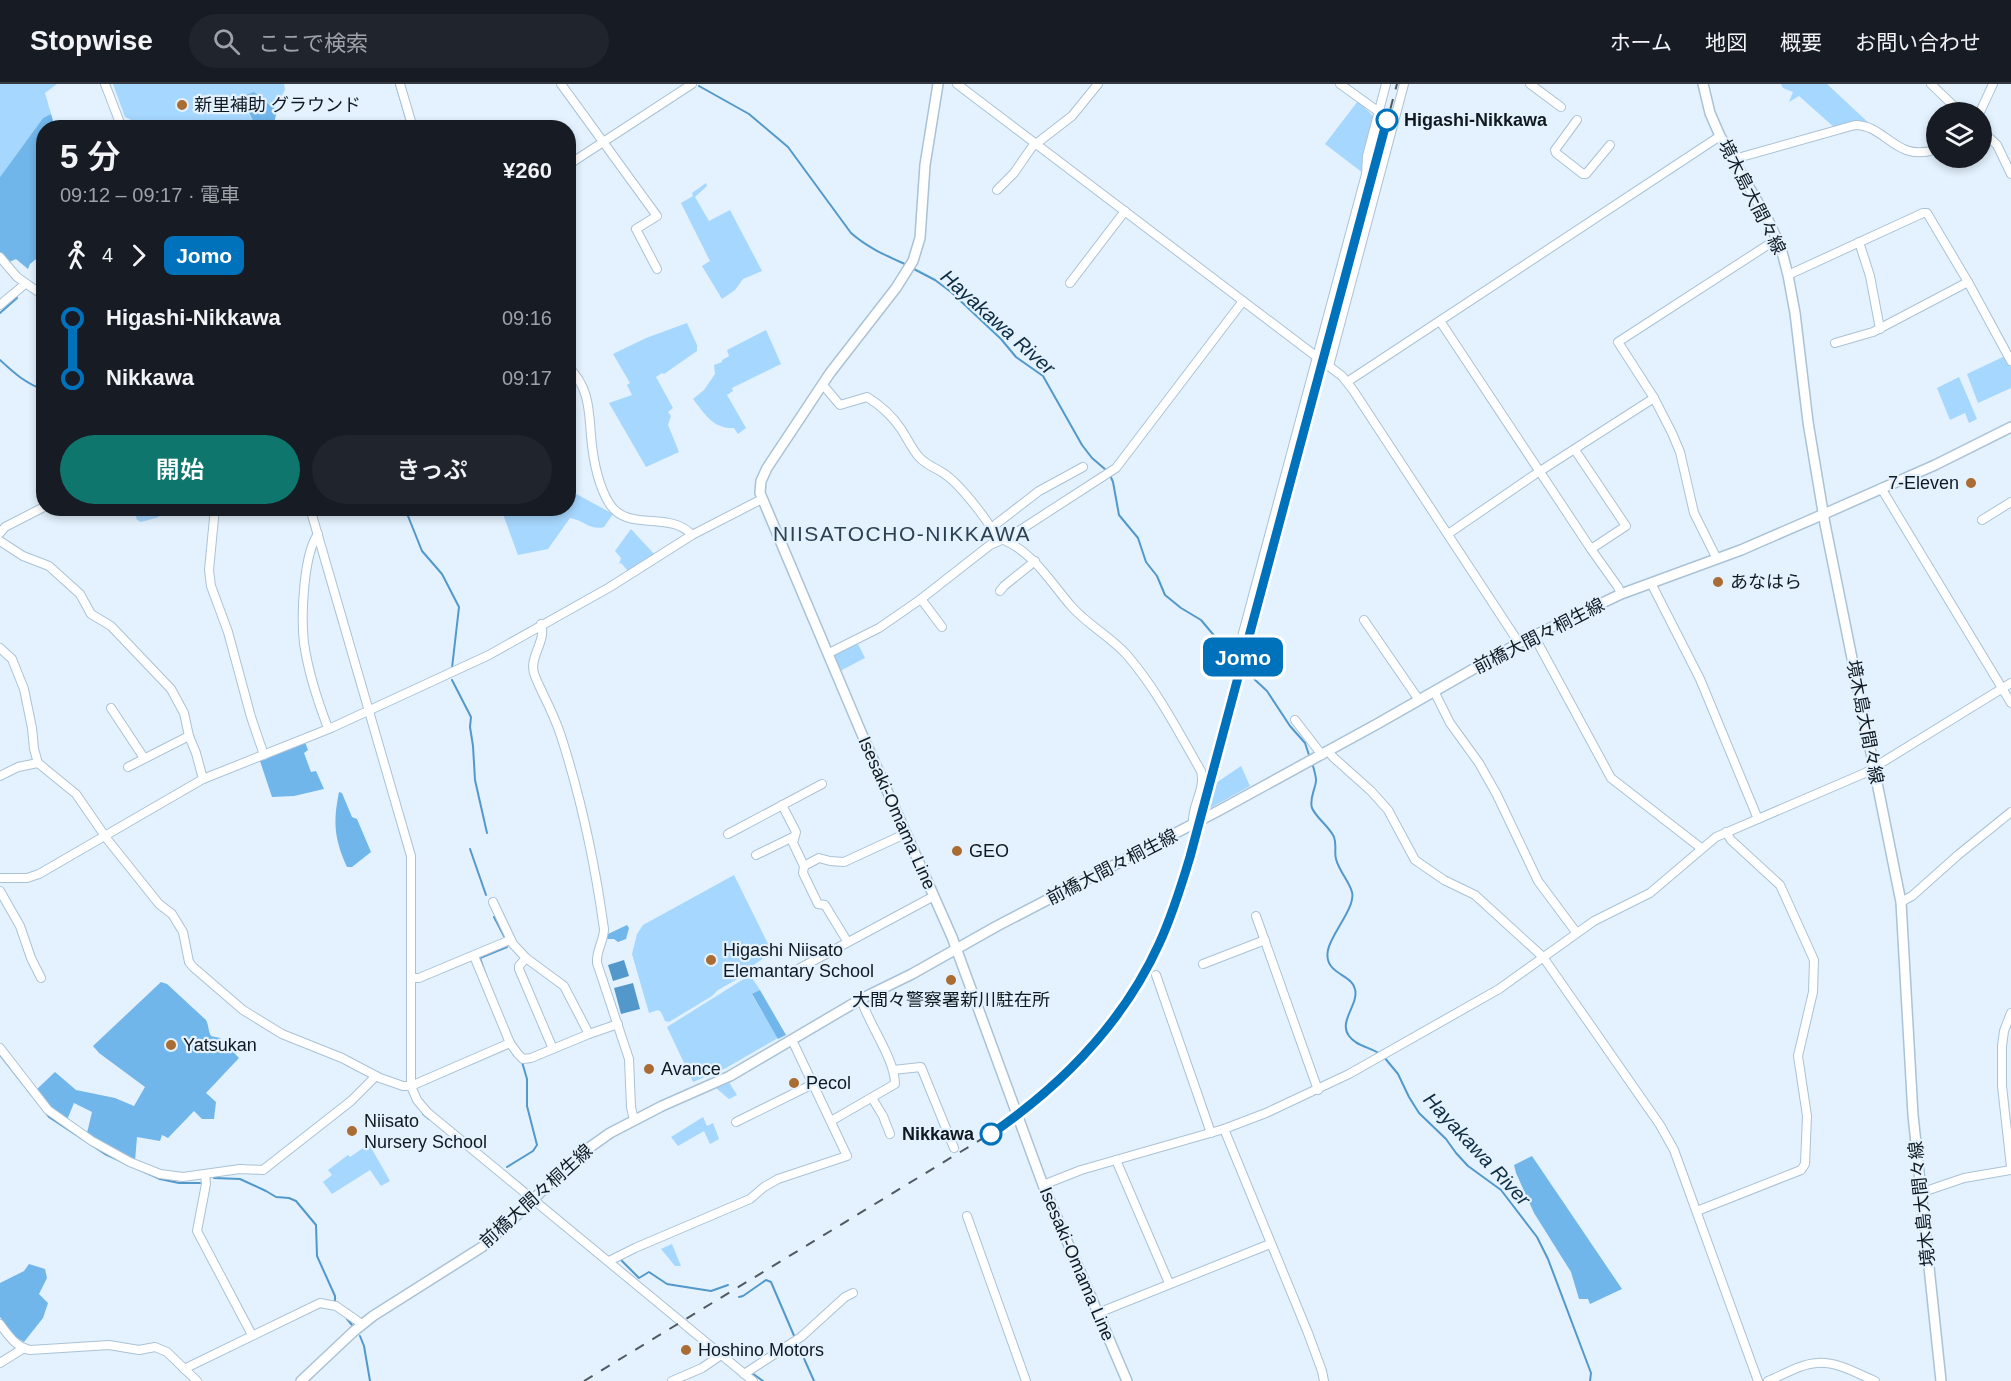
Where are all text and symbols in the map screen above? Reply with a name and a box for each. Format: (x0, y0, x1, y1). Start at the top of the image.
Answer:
search box (189, 14, 609, 68)
text: Stopwise (30, 25, 153, 56)
icon: search (210, 25, 243, 58)
text: ここで検索 (258, 31, 368, 56)
text: ホーム (1610, 31, 1672, 54)
text: 地図 (1705, 31, 1747, 54)
text: 概要 (1780, 31, 1822, 54)
text: お問い合わせ (1855, 31, 1981, 54)
place label: 新里補助 グラウンド (194, 95, 361, 115)
marker: 新里補助 グラウンド (175, 98, 189, 112)
map controls (1926, 102, 1992, 168)
button: layers (1926, 102, 1992, 168)
marker: Higashi-Nikkawa (1376, 109, 1398, 131)
place label: Higashi-Nikkawa (1404, 110, 1548, 130)
street label: 境木島大間々線 (1714, 136, 1790, 258)
text: 5 分 (60, 138, 121, 175)
text: ¥260 (503, 158, 552, 183)
text: 09:12 – 09:17 · 電車 (60, 184, 240, 206)
icon: walk (60, 239, 93, 272)
icon: forward (122, 239, 155, 272)
text: 4 (102, 244, 113, 266)
text: Jomo (176, 244, 232, 267)
water label: Hayakawa River (937, 265, 1060, 380)
text: Higashi-Nikkawa (106, 305, 281, 330)
text: 09:16 (502, 307, 552, 329)
text: Nikkawa (106, 365, 194, 390)
text: 09:17 (502, 367, 552, 389)
button: 開始 (60, 435, 300, 504)
button: きっぷ (312, 435, 552, 504)
place label: 7-Eleven (1888, 473, 1959, 493)
marker: 7-Eleven (1964, 476, 1978, 490)
district label: NIISATOCHO-NIKKAWA (773, 522, 1031, 545)
place label: あなはら (1730, 572, 1802, 592)
marker: あなはら (1711, 575, 1725, 589)
street label: 前橋大間々桐生線 (1470, 594, 1608, 678)
line badge: Jomo (1201, 638, 1285, 676)
text: Jomo (1215, 646, 1271, 669)
street label: 境木島大間々線 (1843, 658, 1887, 786)
street label: Isesaki-Omama Line (854, 734, 940, 892)
street label: 前橋大間々桐生線 (1043, 825, 1181, 909)
place label: GEO (969, 841, 1009, 861)
marker: GEO (950, 844, 964, 858)
place label: Higashi Niisato Elemantary School (723, 940, 874, 981)
marker: Higashi Niisato Elemantary School (704, 953, 718, 967)
marker: 大間々警察署新川駐在所 (944, 973, 958, 987)
place label: 大間々警察署新川駐在所 (852, 990, 1050, 1010)
place label: Yatsukan (183, 1035, 257, 1055)
marker: Yatsukan (164, 1038, 178, 1052)
place label: Avance (661, 1059, 721, 1079)
marker: Avance (642, 1062, 656, 1076)
place label: Pecol (806, 1073, 851, 1093)
marker: Pecol (787, 1076, 801, 1090)
water label: Hayakawa River (1419, 1088, 1536, 1211)
place label: Niisato Nursery School (364, 1111, 487, 1152)
marker: Nikkawa (980, 1123, 1002, 1145)
marker: Niisato Nursery School (345, 1124, 359, 1138)
place label: Nikkawa (902, 1124, 975, 1144)
street label: 前橋大間々桐生線 (476, 1140, 596, 1252)
street label: 境木島大間々線 (1905, 1140, 1939, 1268)
street label: Isesaki-Omama Line (1036, 1184, 1118, 1344)
place label: Hoshino Motors (698, 1340, 824, 1360)
marker: Hoshino Motors (679, 1343, 693, 1357)

